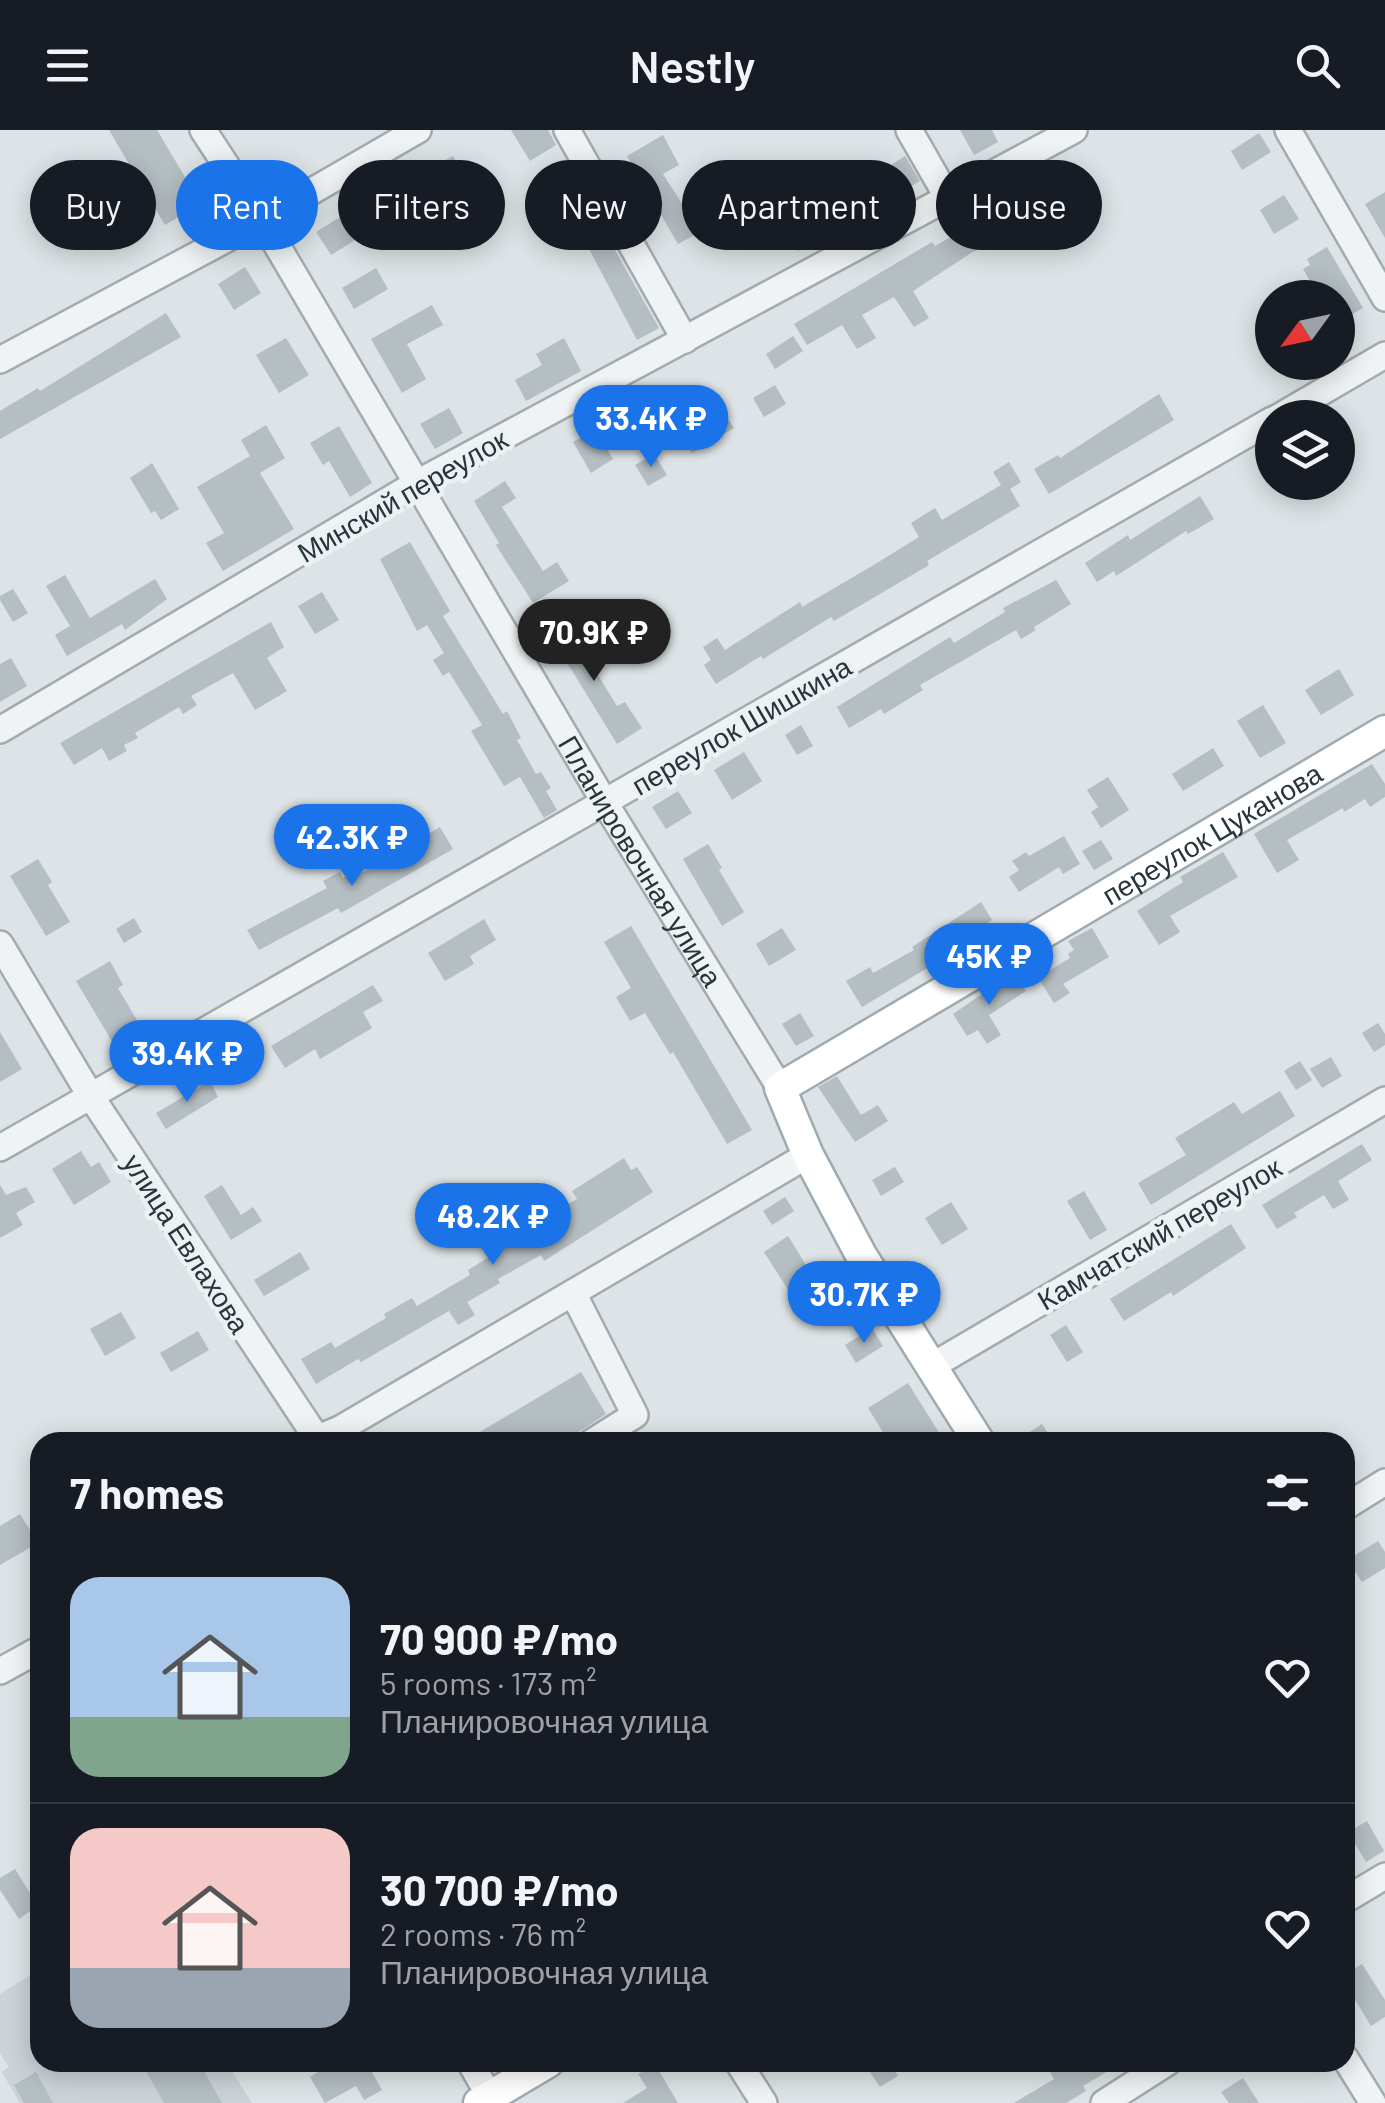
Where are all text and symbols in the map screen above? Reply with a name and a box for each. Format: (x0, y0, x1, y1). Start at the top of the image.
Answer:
icon: menu (40, 38, 95, 93)
text: Nestly (630, 38, 755, 92)
icon: search (1290, 38, 1345, 93)
chip: Buy (30, 160, 156, 250)
chip: Rent (176, 160, 318, 250)
chip: Filters (338, 160, 505, 250)
chip: New (525, 160, 662, 250)
chip: Apartment (682, 160, 916, 250)
chip: House (936, 160, 1102, 250)
north arrow (1255, 280, 1355, 380)
map controls (1255, 280, 1355, 500)
pin: 33.4K ₽ (559, 385, 743, 470)
text: 33.4K ₽ (595, 398, 707, 436)
button: layers (1255, 400, 1355, 500)
street label: Минский переулок (291, 421, 514, 569)
pin: 70.9K ₽ (502, 599, 686, 684)
text: 70.9K ₽ (540, 612, 648, 650)
street label: переулок Шишкина (625, 648, 857, 802)
street label: Планировочная улица (552, 729, 730, 993)
street label: переулок Цуканова (1096, 755, 1328, 911)
pin: 42.3K ₽ (260, 804, 444, 889)
text: 42.3K ₽ (296, 817, 408, 855)
pin: 45K ₽ (919, 923, 1059, 1008)
text: 45K ₽ (946, 936, 1032, 974)
pin: 39.4K ₽ (95, 1020, 279, 1105)
text: 39.4K ₽ (131, 1033, 243, 1071)
street label: улица Евлахова (116, 1147, 258, 1339)
street label: Камчатский переулок (1031, 1149, 1288, 1317)
pin: 48.2K ₽ (401, 1183, 585, 1268)
text: 48.2K ₽ (437, 1196, 549, 1234)
pin: 30.7K ₽ (772, 1261, 956, 1346)
text: 30.7K ₽ (810, 1274, 918, 1312)
icon: filters (1260, 1465, 1315, 1520)
text: 7 homes (70, 1467, 224, 1517)
text: 70 900 ₽/mo (380, 1613, 618, 1663)
icon: home (150, 1617, 270, 1737)
icon: heart (1260, 1650, 1315, 1705)
text: 5 rooms · 173 m² (380, 1663, 597, 1701)
text: Планировочная улица (380, 1701, 708, 1739)
text: 30 700 ₽/mo (380, 1864, 619, 1914)
icon: home (150, 1868, 270, 1988)
icon: heart (1260, 1901, 1315, 1956)
text: 2 rooms · 76 m² (380, 1914, 586, 1952)
text: Планировочная улица (380, 1952, 708, 1990)

